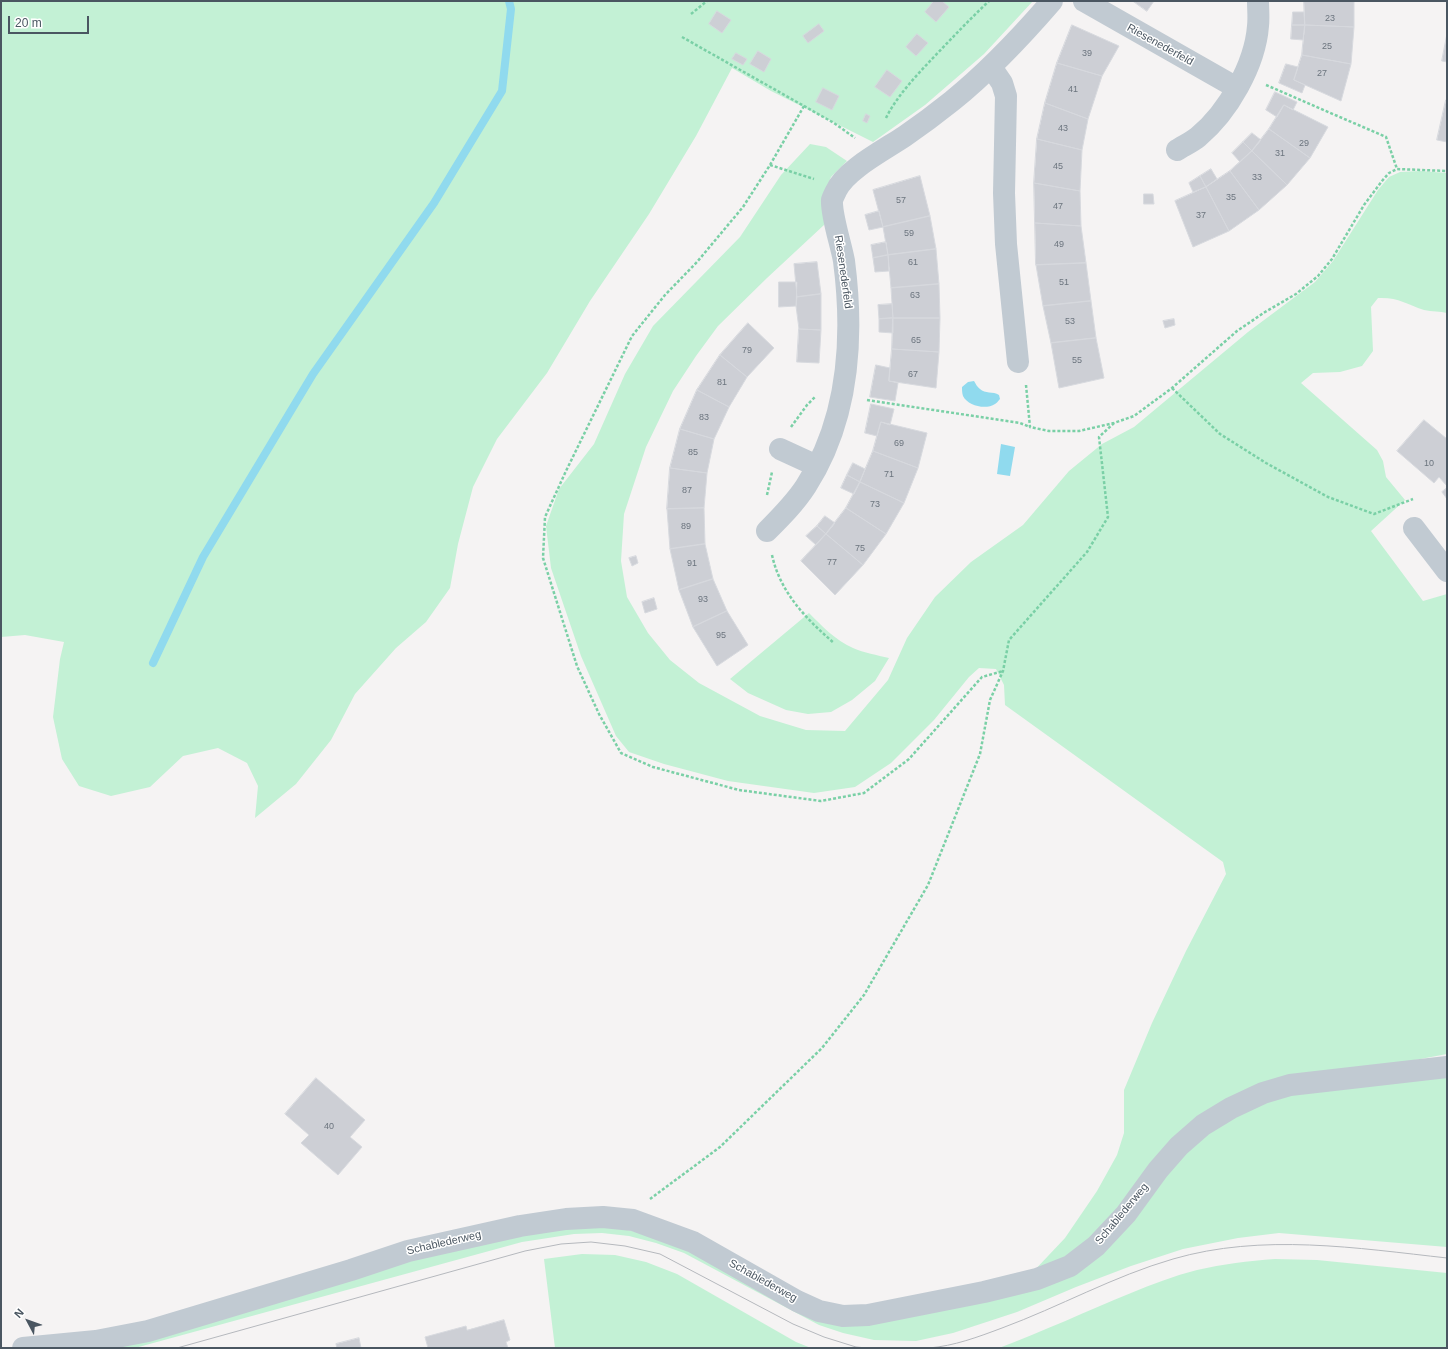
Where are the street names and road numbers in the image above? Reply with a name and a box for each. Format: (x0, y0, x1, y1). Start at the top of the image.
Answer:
street label: Riesenederfeld (1124, 21, 1196, 69)
street label: Riesenederfeld (831, 234, 855, 310)
street label: Schablederweg (1093, 1181, 1151, 1247)
street label: Schablederweg (406, 1228, 482, 1258)
street label: Schablederweg (727, 1257, 799, 1305)

